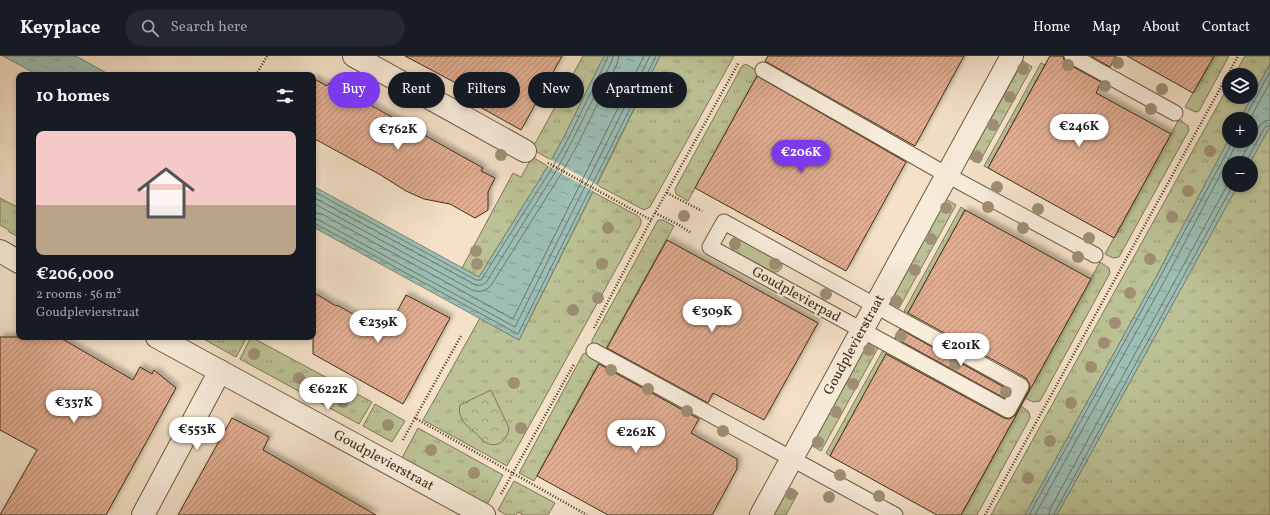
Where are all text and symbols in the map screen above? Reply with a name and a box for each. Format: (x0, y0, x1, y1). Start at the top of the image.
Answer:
search box (125, 10, 405, 46)
text: Keyplace (20, 15, 101, 41)
icon: search (139, 17, 161, 39)
text: Search here (171, 17, 247, 38)
text: Home (1033, 18, 1070, 37)
text: Map (1092, 18, 1120, 37)
text: About (1142, 18, 1180, 37)
text: Contact (1202, 18, 1250, 37)
map controls (1222, 68, 1258, 192)
button: layers (1222, 68, 1258, 104)
chip: Buy (328, 72, 380, 108)
chip: Rent (388, 72, 445, 108)
chip: Filters (453, 72, 520, 108)
chip: New (528, 72, 584, 108)
chip: Apartment (592, 72, 687, 108)
text: 10 homes (36, 85, 110, 108)
icon: filters (274, 85, 296, 107)
button: + (1222, 112, 1258, 148)
pin: €246K (1051, 114, 1107, 148)
pin: €762K (370, 117, 426, 151)
text: €246K (1059, 118, 1099, 136)
text: €762K (379, 121, 417, 139)
pin: €206K (773, 140, 829, 174)
text: €206K (781, 144, 821, 162)
button: − (1222, 156, 1258, 192)
icon: home (130, 157, 202, 229)
text: €206,000 (36, 263, 114, 286)
street label: Goudplevierpad (748, 263, 844, 327)
text: 2 rooms · 56 m² (36, 286, 121, 304)
street label: Goudplevierstraat (819, 291, 889, 398)
pin: €309K (684, 299, 740, 333)
text: €309K (692, 303, 732, 321)
text: Goudplevierstraat (36, 304, 140, 322)
pin: €239K (350, 310, 406, 344)
text: €239K (358, 314, 398, 332)
pin: €201K (933, 333, 989, 367)
text: €201K (942, 337, 980, 355)
pin: €622K (300, 377, 356, 411)
text: €622K (308, 381, 348, 399)
pin: €337K (46, 390, 102, 424)
text: €337K (55, 394, 93, 412)
pin: €553K (169, 417, 225, 451)
pin: €262K (608, 420, 664, 454)
text: €553K (178, 421, 216, 439)
text: €262K (616, 424, 656, 442)
street label: Goudplevierstraat (330, 425, 437, 495)

